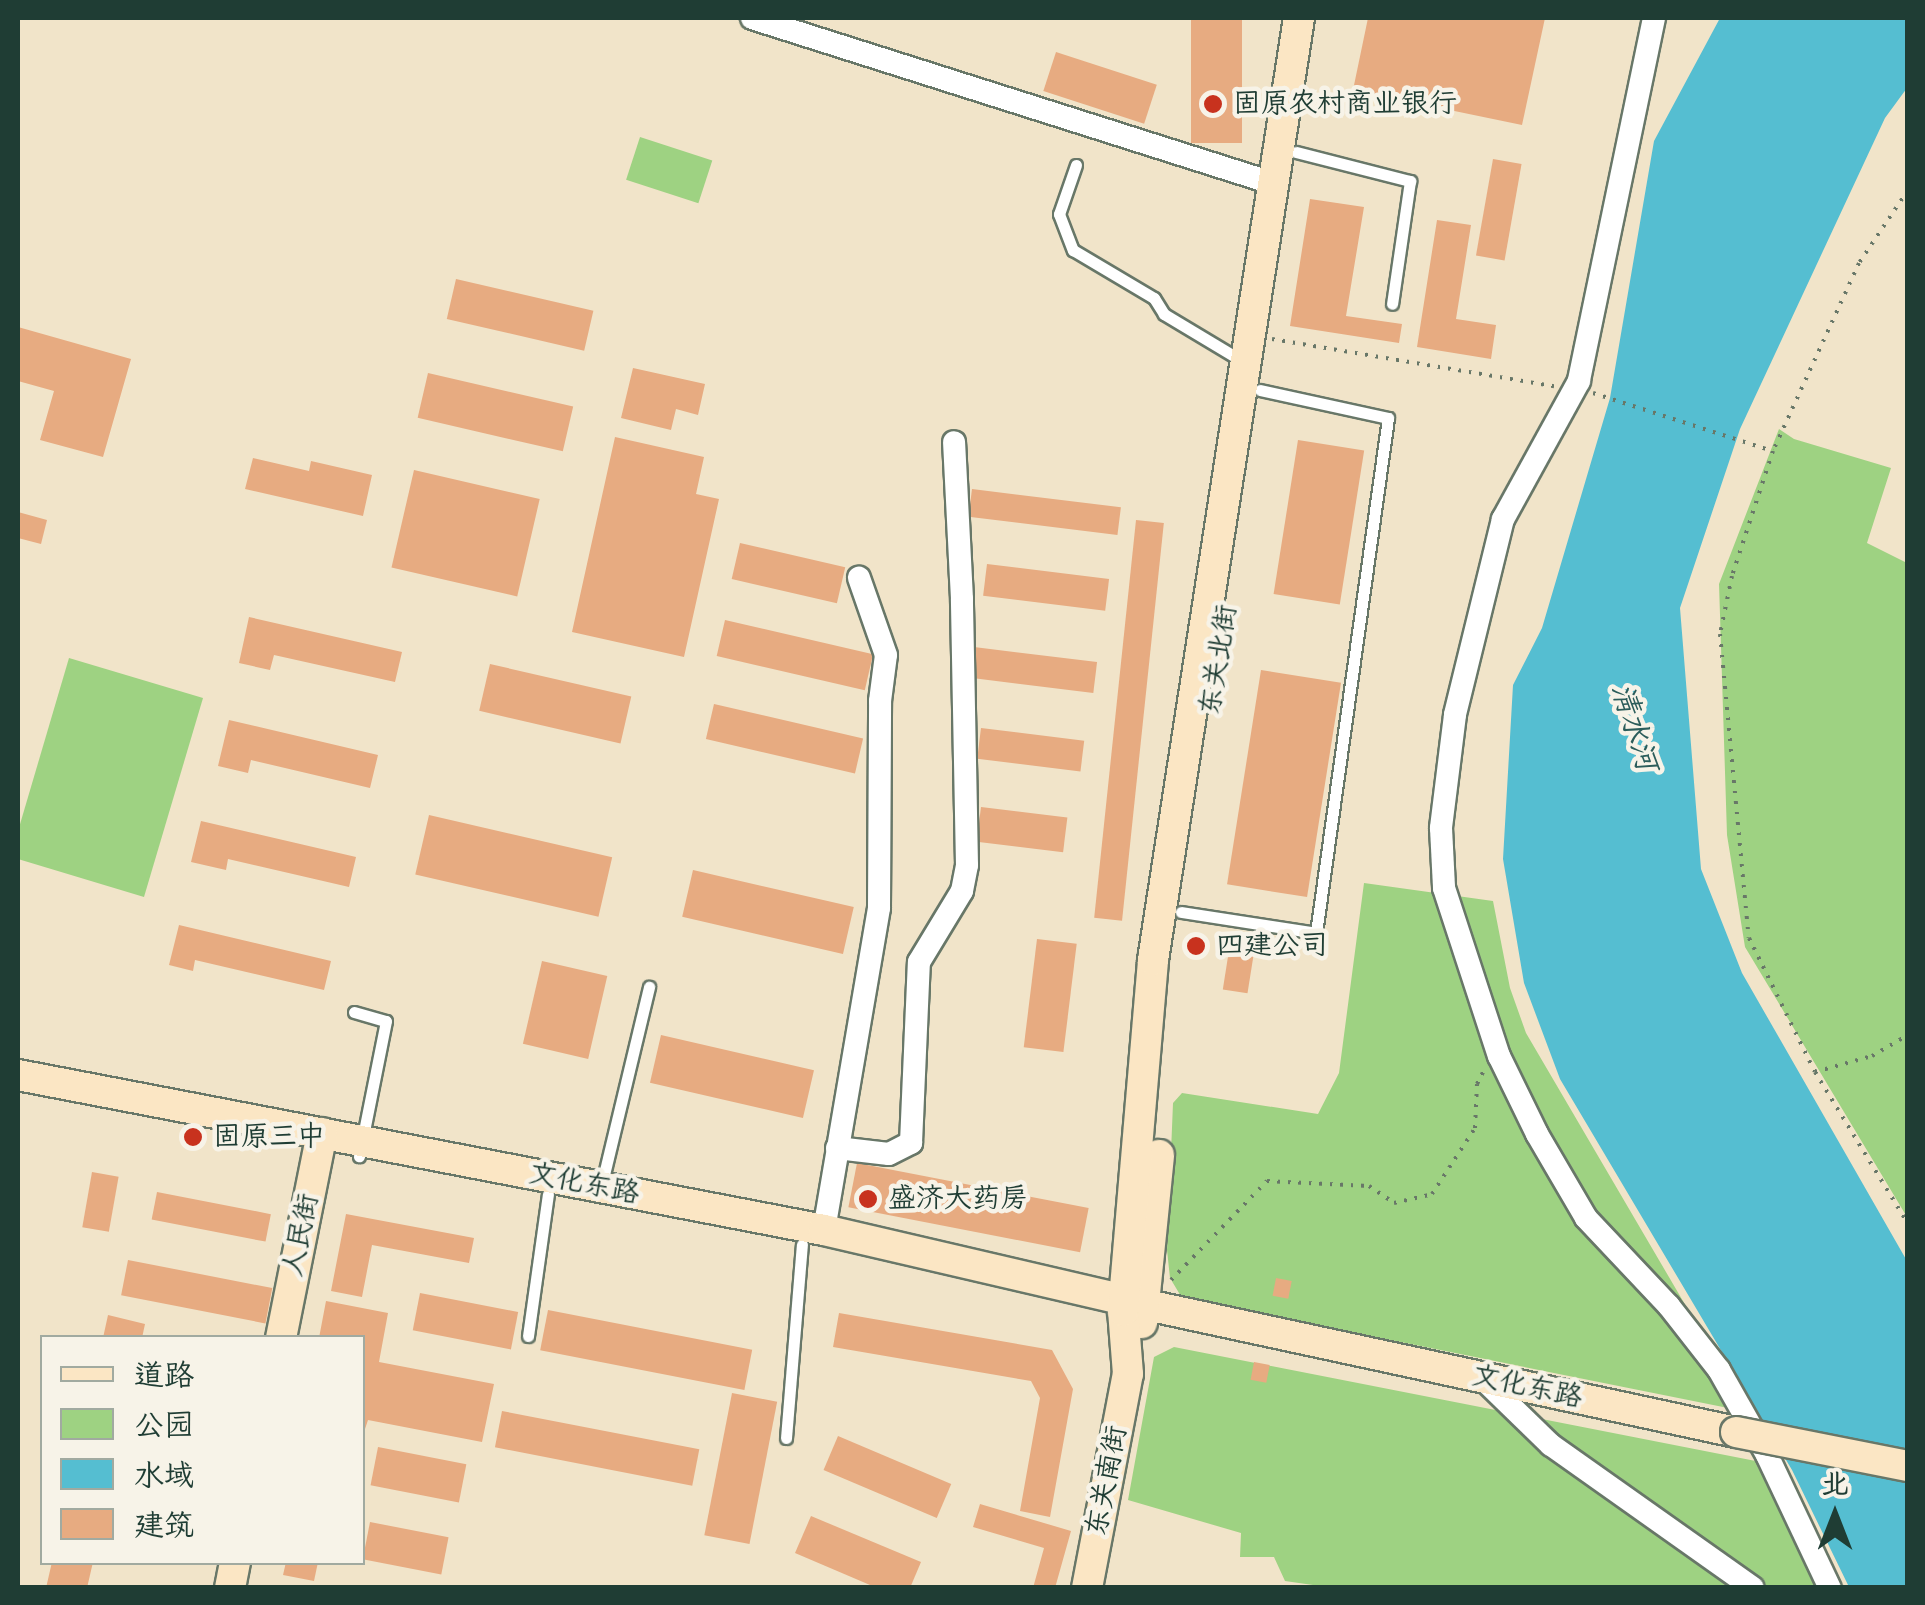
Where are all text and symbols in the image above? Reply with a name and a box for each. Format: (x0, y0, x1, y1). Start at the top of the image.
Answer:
place label: 固原农村商业银行 (1233, 87, 1457, 121)
marker: 固原农村商业银行 (1202, 93, 1224, 115)
street label: 东关北街 (1194, 602, 1244, 718)
water label: 清水河 (1603, 679, 1665, 775)
place label: 四建公司 (1216, 929, 1328, 963)
marker: 四建公司 (1185, 935, 1207, 957)
place label: 固原三中 (213, 1120, 325, 1154)
marker: 固原三中 (182, 1126, 204, 1148)
street label: 文化东路 (526, 1157, 642, 1211)
place label: 盛济大药房 (888, 1182, 1028, 1216)
marker: 盛济大药房 (857, 1188, 879, 1210)
street label: 人民街 (276, 1190, 326, 1280)
legend (40, 1335, 365, 1565)
text: 道路 (134, 1358, 194, 1394)
street label: 文化东路 (1469, 1359, 1585, 1415)
text: 公园 (134, 1408, 194, 1444)
street label: 东关南街 (1080, 1423, 1134, 1539)
text: 水域 (134, 1458, 194, 1494)
north arrow (1785, 1465, 1885, 1565)
text: 北 (1821, 1468, 1849, 1501)
text: 建筑 (134, 1508, 194, 1544)

